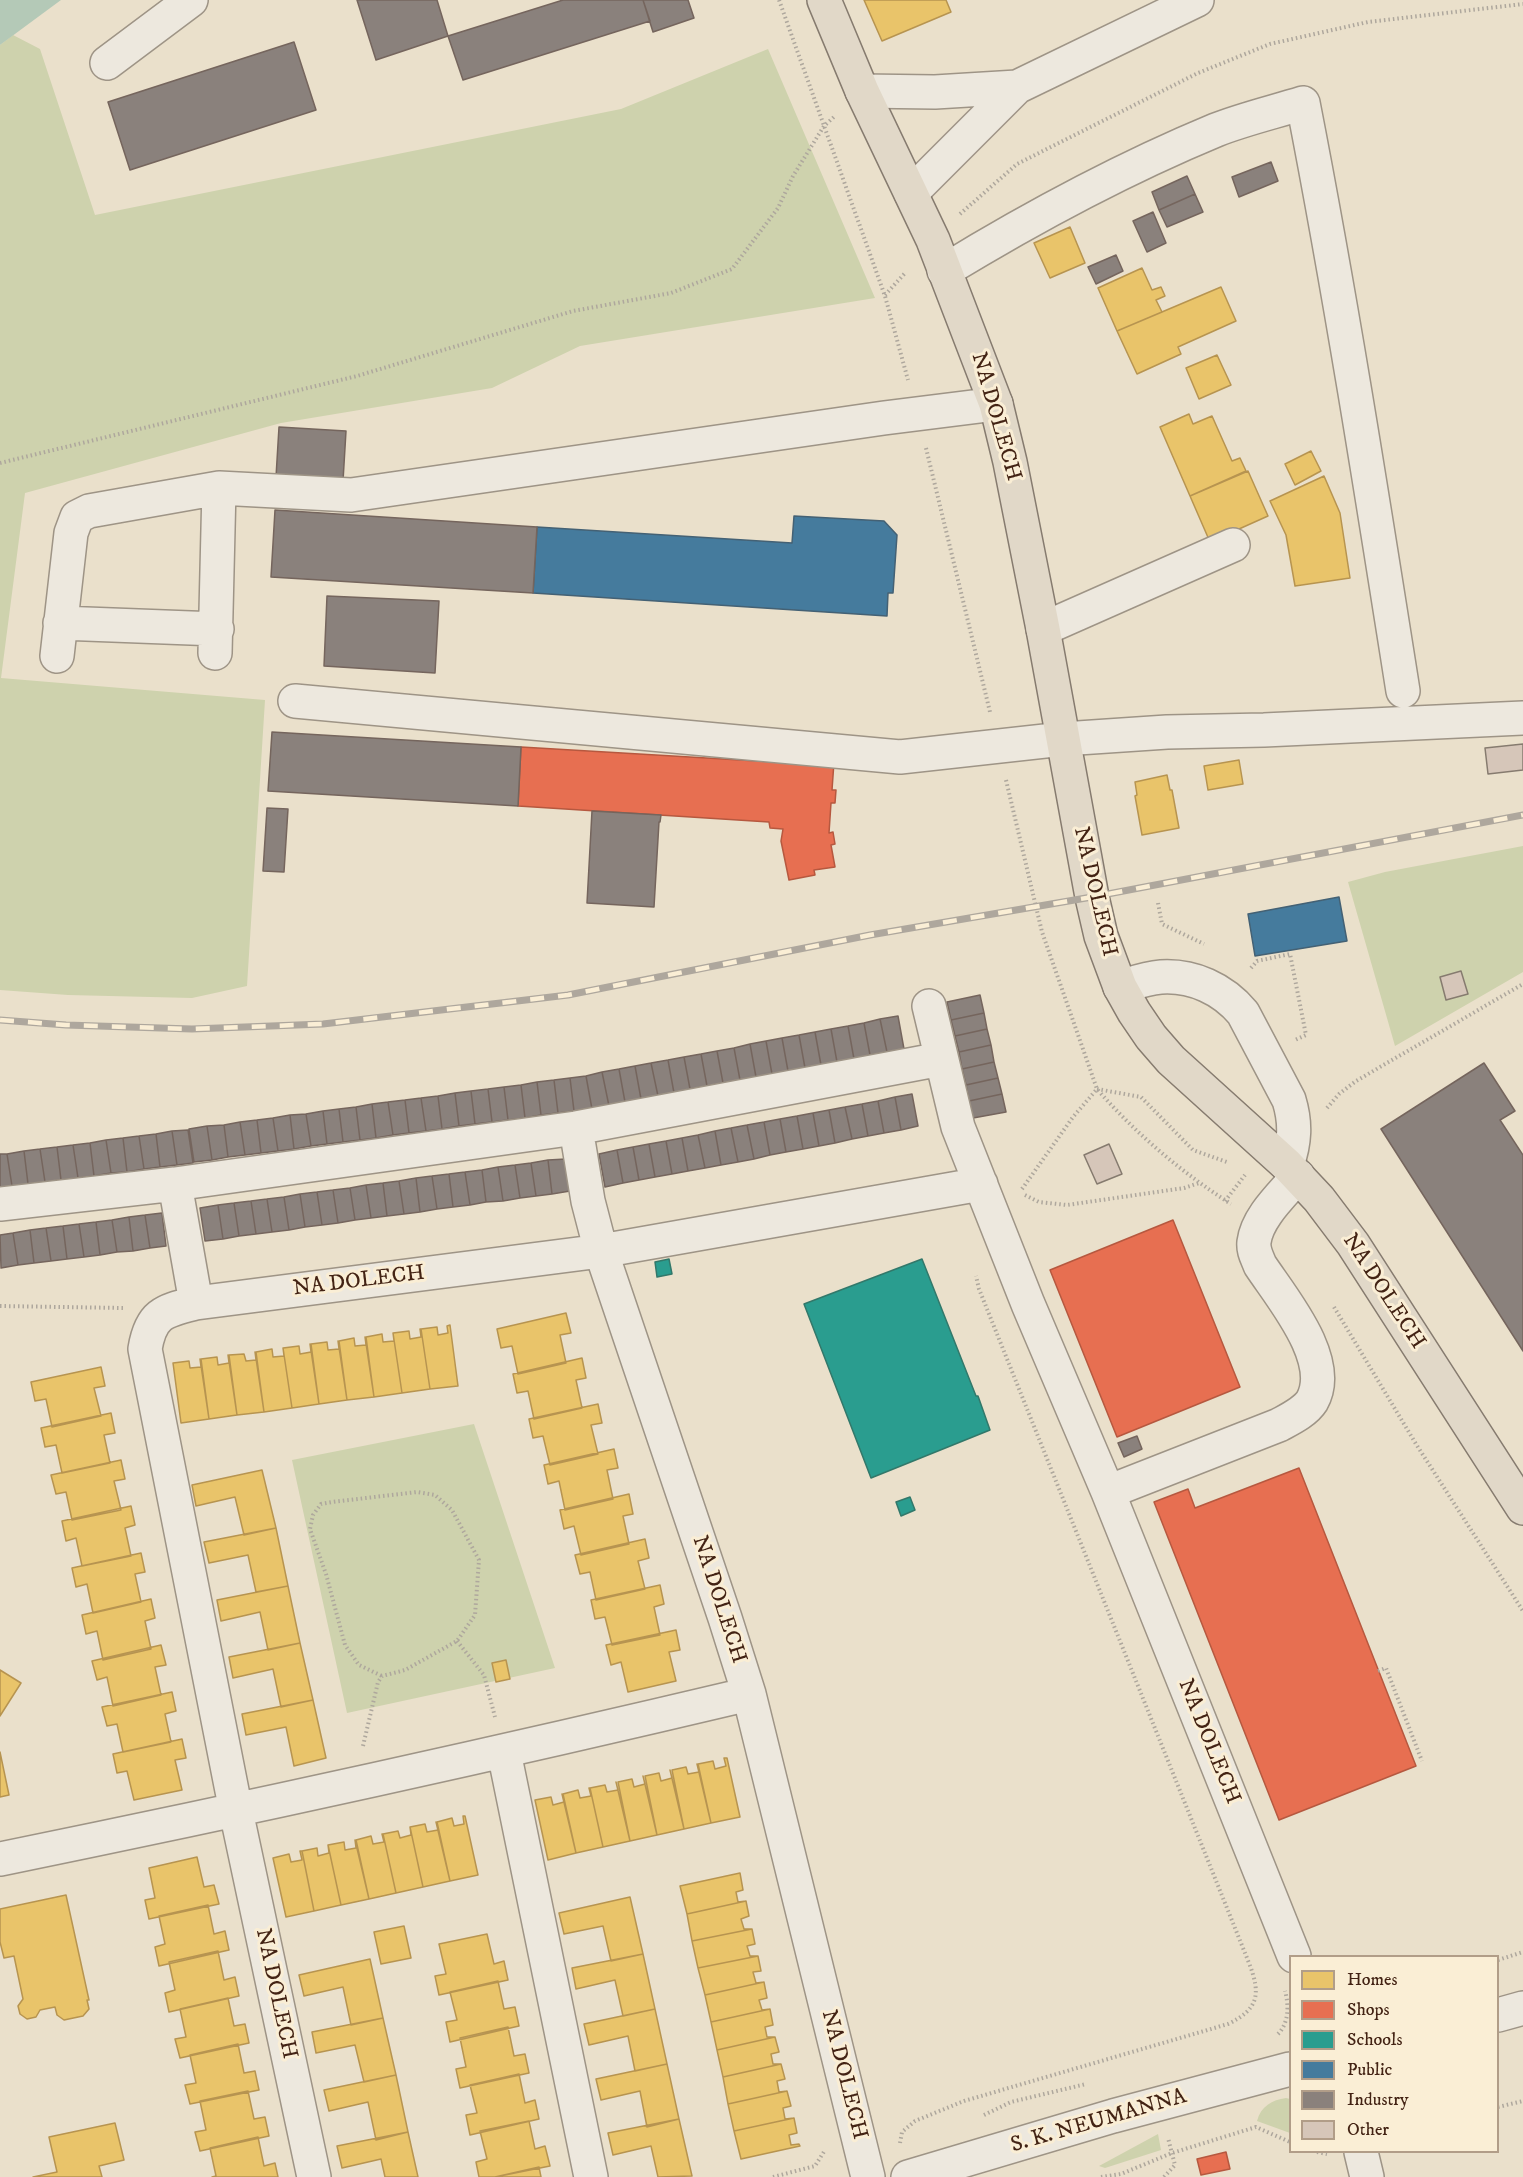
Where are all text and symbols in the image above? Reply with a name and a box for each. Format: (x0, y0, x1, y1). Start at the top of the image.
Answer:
street label: NA DOLECH (964, 350, 1026, 484)
street label: NA DOLECH (1066, 824, 1122, 960)
street label: NA DOLECH (1336, 1229, 1430, 1355)
street label: NA DOLECH (292, 1261, 426, 1303)
street label: NA DOLECH (685, 1533, 751, 1667)
street label: NA DOLECH (1171, 1676, 1245, 1808)
street label: NA DOLECH (248, 1926, 302, 2062)
legend (1289, 1955, 1499, 2153)
text: Homes (1347, 1969, 1398, 1991)
text: Shops (1347, 1999, 1390, 2021)
street label: NA DOLECH (814, 2007, 872, 2143)
text: Schools (1347, 2029, 1402, 2051)
text: Public (1347, 2059, 1392, 2081)
street label: S. K. NEUMANNA (1008, 2084, 1190, 2160)
text: Industry (1347, 2089, 1408, 2111)
text: Other (1347, 2119, 1389, 2141)

